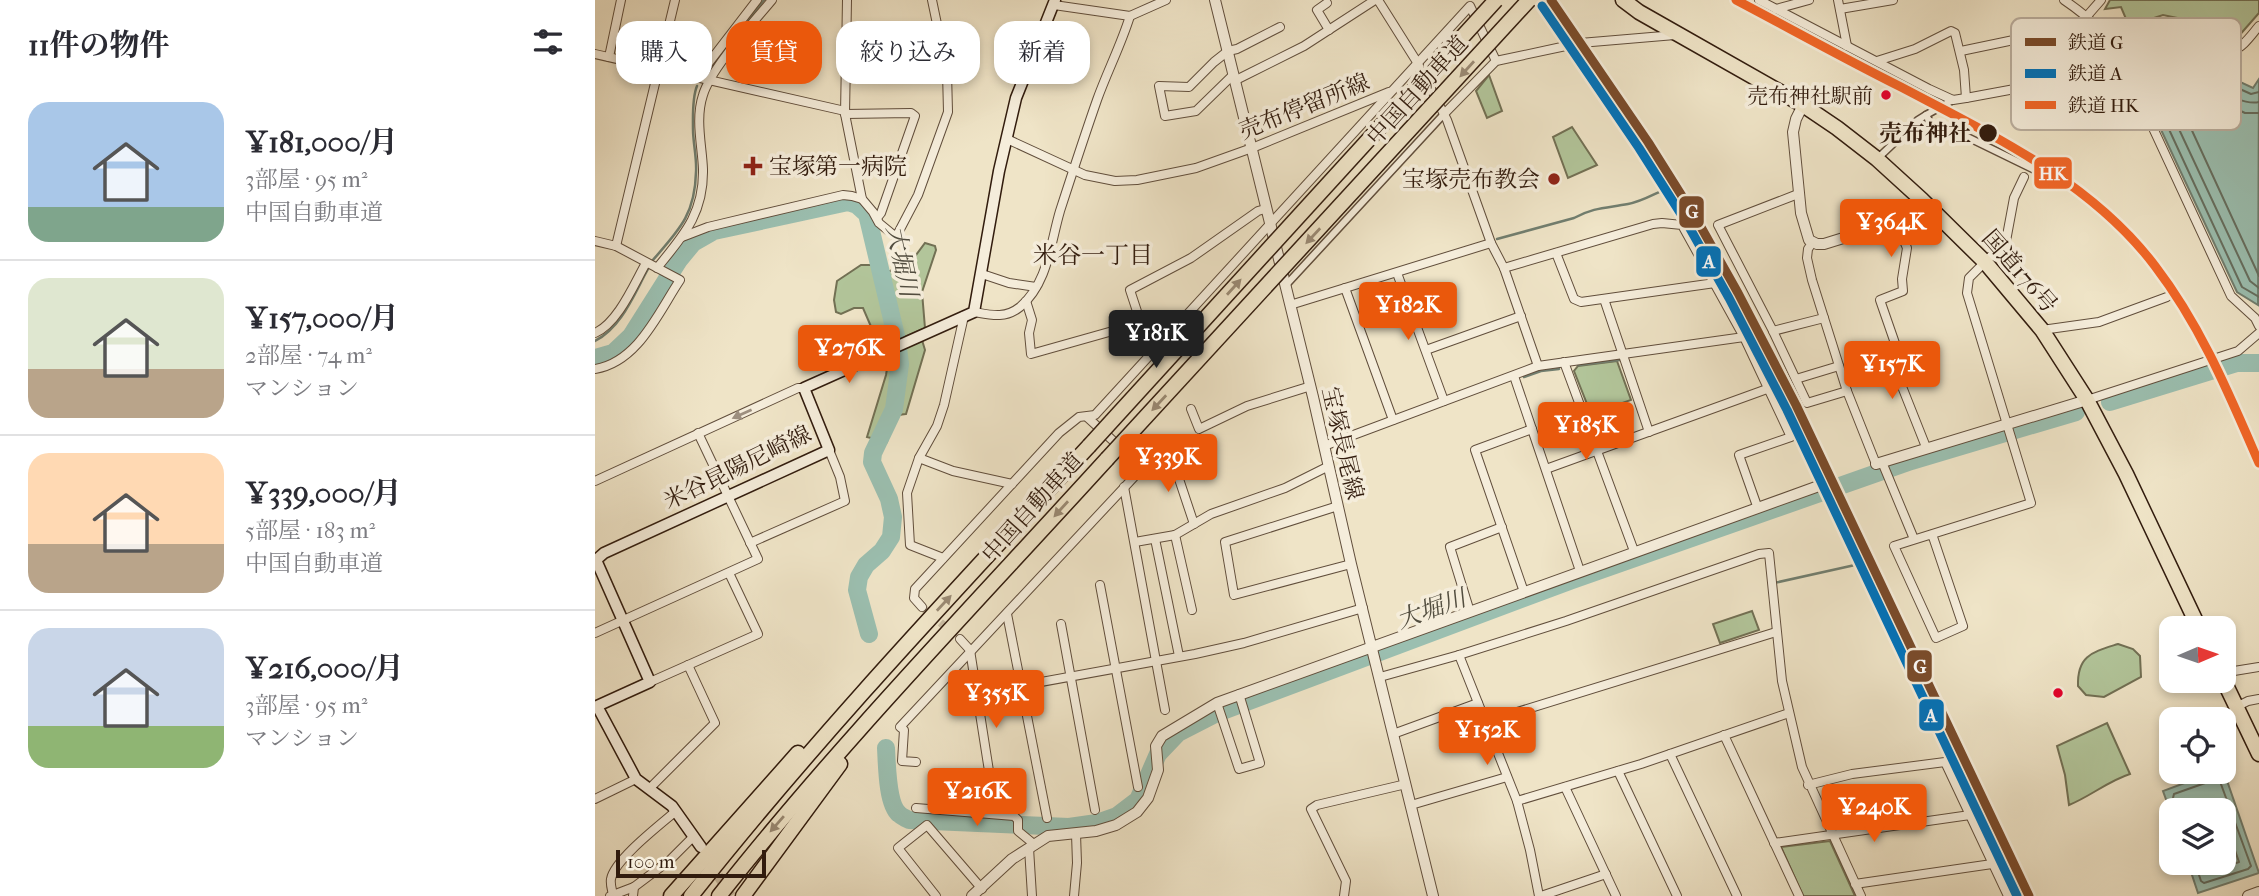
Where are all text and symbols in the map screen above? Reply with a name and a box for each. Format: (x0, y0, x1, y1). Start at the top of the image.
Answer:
legend (2011, 18, 2241, 130)
chip: 購入 (616, 21, 712, 84)
chip: 賃貸 (726, 21, 822, 84)
chip: 絞り込み (836, 21, 980, 84)
chip: 新着 (994, 21, 1090, 84)
icon: filters (529, 23, 567, 61)
text: 11件の物件 (28, 28, 169, 63)
street label: 中国自動車道 (1361, 30, 1474, 151)
text: 鉄道 G (2068, 32, 2124, 54)
one-way arrow (1459, 60, 1475, 78)
text: 鉄道 A (2068, 63, 2123, 85)
street label: 売布停留所線 (1235, 68, 1373, 145)
place label: 売布神社駅前 (1747, 84, 1873, 108)
marker: 売布神社駅前 (1879, 88, 1893, 102)
text: 鉄道 HK (2068, 95, 2140, 117)
place label: 売布神社 (1879, 120, 1971, 147)
marker: 売布神社 (1977, 122, 1999, 144)
text: ¥181,000/月 (245, 125, 398, 160)
icon: home (84, 130, 168, 214)
place label: 宝塚第一病院 (769, 153, 907, 180)
marker: 宝塚第一病院 (743, 156, 763, 176)
line badge: HK (2033, 156, 2073, 190)
text: HK (2039, 163, 2069, 185)
text: 3部屋 · 95 m² (245, 166, 367, 193)
place label: 宝塚売布教会 (1402, 166, 1540, 193)
marker: 宝塚売布教会 (1546, 171, 1562, 187)
line badge: G (1678, 195, 1705, 229)
text: 中国自動車道 (245, 199, 383, 226)
pin: ¥364K (1842, 200, 1940, 259)
text: G (1685, 201, 1699, 223)
text: ¥364K (1856, 208, 1926, 235)
water label: 大堀川 (881, 223, 924, 302)
street label: 国道176号 (1976, 224, 2063, 318)
one-way arrow (1305, 227, 1321, 245)
district label: 米谷一丁目 (1033, 241, 1153, 269)
line badge: A (1695, 245, 1722, 278)
text: A (1702, 251, 1716, 273)
one-way arrow (1226, 278, 1242, 296)
pin: ¥182K (1359, 282, 1457, 342)
text: ¥182K (1375, 291, 1441, 318)
text: ¥157,000/月 (245, 301, 399, 336)
icon: home (84, 306, 168, 390)
pin: ¥181K (1107, 310, 1205, 370)
text: ¥181K (1125, 319, 1187, 346)
pin: ¥276K (800, 326, 898, 385)
text: ¥276K (814, 334, 884, 361)
text: 2部屋 · 74 m² (245, 342, 372, 369)
pin: ¥157K (1843, 342, 1941, 401)
text: ¥157K (1860, 350, 1924, 377)
text: マンション (245, 375, 359, 402)
street label: 宝塚長尾線 (1316, 384, 1369, 502)
one-way arrow (1151, 394, 1167, 411)
pin: ¥185K (1537, 402, 1635, 462)
one-way arrow (731, 409, 752, 420)
text: ¥185K (1554, 411, 1618, 438)
street label: 米谷昆陽尼崎線 (659, 420, 815, 515)
pin: ¥339K (1119, 434, 1217, 494)
text: ¥339K (1135, 443, 1201, 470)
street label: 中国自動車道 (976, 447, 1089, 568)
text: ¥339,000/月 (245, 476, 402, 511)
icon: home (84, 481, 168, 565)
one-way arrow (1053, 500, 1069, 518)
text: 5部屋 · 183 m² (245, 517, 375, 544)
text: 中国自動車道 (245, 550, 383, 577)
water label: 大堀川 (1392, 583, 1472, 634)
one-way arrow (935, 595, 951, 612)
north arrow (2159, 616, 2237, 693)
map controls (2159, 616, 2236, 875)
line badge: G (1906, 649, 1933, 683)
text: ¥216,000/月 (245, 651, 404, 686)
icon: home (84, 656, 168, 740)
text: G (1913, 656, 1927, 678)
pin: ¥355K (947, 670, 1045, 730)
text: ¥355K (964, 679, 1028, 706)
unlabelled marker (2051, 686, 2065, 700)
text: 3部屋 · 95 m² (245, 692, 367, 719)
line badge: A (1918, 698, 1945, 732)
text: A (1924, 705, 1938, 727)
button: locate (2159, 707, 2236, 784)
pin: ¥152K (1438, 708, 1536, 767)
text: ¥152K (1455, 716, 1519, 743)
text: マンション (245, 725, 359, 752)
pin: ¥216K (928, 768, 1026, 828)
text: ¥216K (944, 777, 1011, 804)
pin: ¥240K (1825, 784, 1923, 844)
text: ¥240K (1838, 793, 1910, 820)
button: layers (2159, 798, 2236, 875)
one-way arrow (769, 815, 785, 833)
scale bar (616, 847, 767, 879)
text: 100 m (627, 851, 675, 873)

